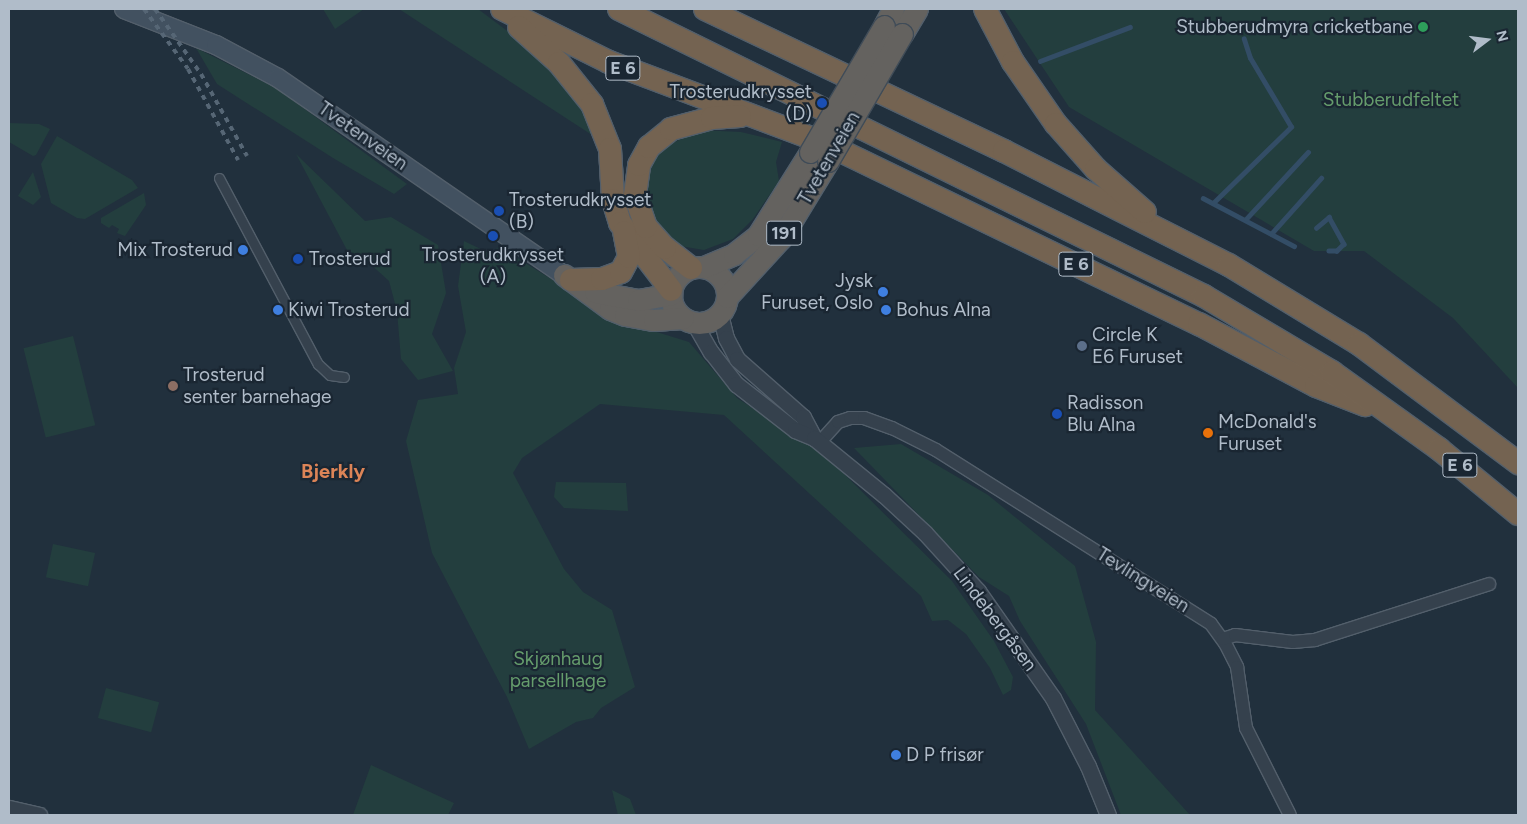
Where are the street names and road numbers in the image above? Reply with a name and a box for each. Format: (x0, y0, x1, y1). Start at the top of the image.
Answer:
road number: E 6 (604, 52, 642, 84)
street label: Tvetenveien (314, 97, 412, 175)
street label: Tvetenveien (793, 107, 865, 209)
road number: 191 (765, 218, 803, 248)
road number: E 6 (1057, 248, 1095, 280)
road number: E 6 (1441, 450, 1479, 480)
street label: Tevlingveien (1092, 542, 1194, 618)
street label: Lindebergåsen (948, 562, 1042, 676)

